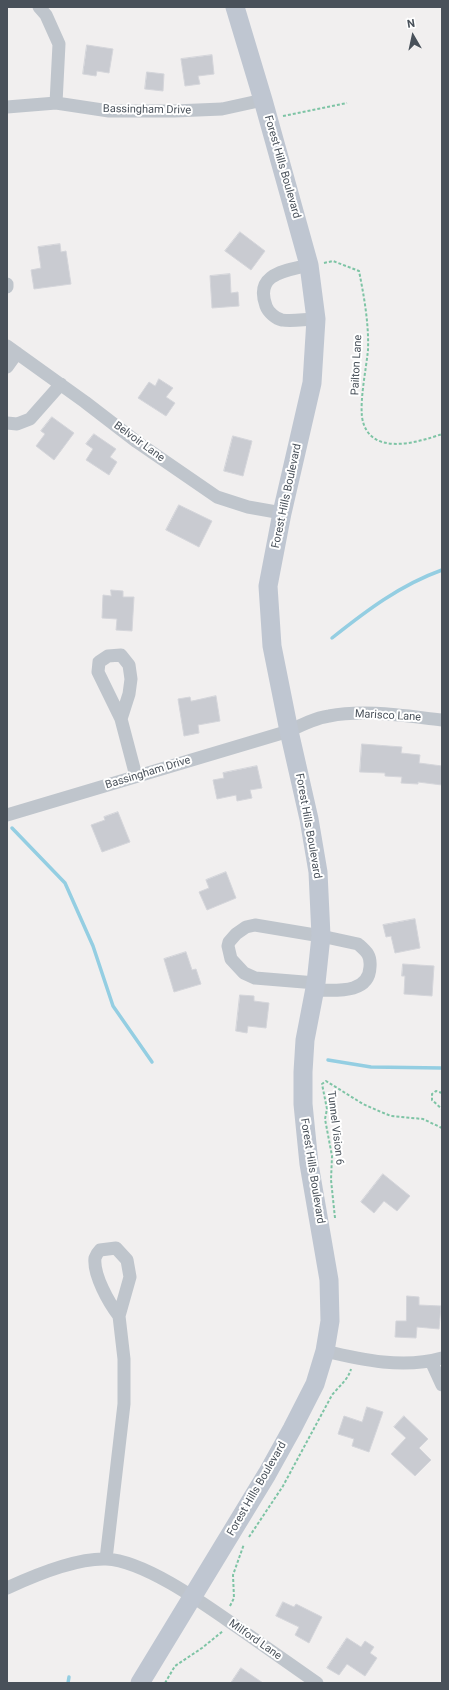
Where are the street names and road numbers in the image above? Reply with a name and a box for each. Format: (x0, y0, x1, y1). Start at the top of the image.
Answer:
street label: Bassingham Drive (103, 103, 191, 117)
street label: Forest Hills Boulevard (261, 114, 303, 220)
street label: Pailton Lane (349, 334, 365, 396)
street label: Belvoir Lane (111, 419, 167, 465)
street label: Forest Hills Boulevard (269, 442, 305, 550)
street label: Marisco Lane (355, 708, 421, 724)
street label: Bassingham Drive (104, 754, 192, 792)
street label: Forest Hills Boulevard (292, 772, 324, 880)
street label: Tunnel Vision 6 (324, 1090, 346, 1166)
street label: Forest Hills Boulevard (297, 1117, 327, 1225)
street label: Forest Hills Boulevard (225, 1440, 289, 1538)
street label: Milford Lane (226, 1617, 284, 1663)

